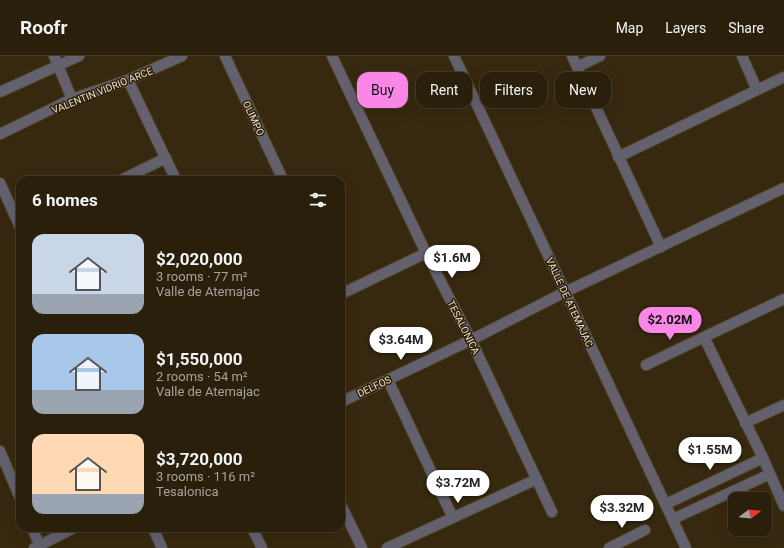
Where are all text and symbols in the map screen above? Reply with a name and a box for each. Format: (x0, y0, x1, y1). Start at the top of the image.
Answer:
text: Roofr (20, 16, 67, 39)
text: Map (616, 20, 643, 36)
text: Layers (665, 20, 706, 36)
text: Share (728, 20, 764, 36)
street label: VALENTIN VIDRIO ARCE (50, 65, 154, 116)
chip: Buy (357, 72, 408, 108)
chip: Rent (416, 72, 472, 108)
chip: Filters (480, 72, 547, 108)
chip: New (555, 72, 611, 108)
street label: OLIMPO (241, 99, 266, 137)
icon: filters (307, 189, 329, 211)
text: 6 homes (32, 190, 98, 210)
pin: $1.6M (424, 245, 480, 279)
text: $2,020,000 (156, 249, 242, 269)
icon: home (64, 250, 112, 298)
text: $1.6M (433, 250, 471, 265)
street label: VALLE DE ATEMAJAC (544, 256, 595, 349)
text: 3 rooms · 77 m² (156, 269, 248, 284)
text: Valle de Atemajac (156, 284, 260, 299)
street label: TESALONICA (445, 298, 482, 356)
pin: $2.02M (637, 307, 703, 341)
text: $2.02M (648, 312, 693, 327)
pin: $3.64M (368, 327, 434, 361)
text: $3.64M (379, 332, 424, 347)
text: $1,550,000 (156, 349, 242, 369)
icon: home (64, 350, 112, 398)
text: 2 rooms · 54 m² (156, 369, 248, 384)
street label: DELFOS (356, 374, 393, 399)
text: Valle de Atemajac (156, 384, 260, 399)
pin: $1.55M (677, 437, 743, 471)
text: $1.55M (688, 442, 733, 457)
text: $3,720,000 (156, 449, 242, 469)
icon: home (64, 450, 112, 498)
text: 3 rooms · 116 m² (156, 469, 255, 484)
pin: $3.72M (425, 470, 491, 504)
text: $3.72M (436, 475, 481, 490)
text: Tesalonica (156, 484, 219, 499)
north arrow (728, 492, 772, 536)
map controls (728, 492, 772, 536)
pin: $3.32M (589, 495, 655, 529)
text: $3.32M (600, 500, 645, 515)

